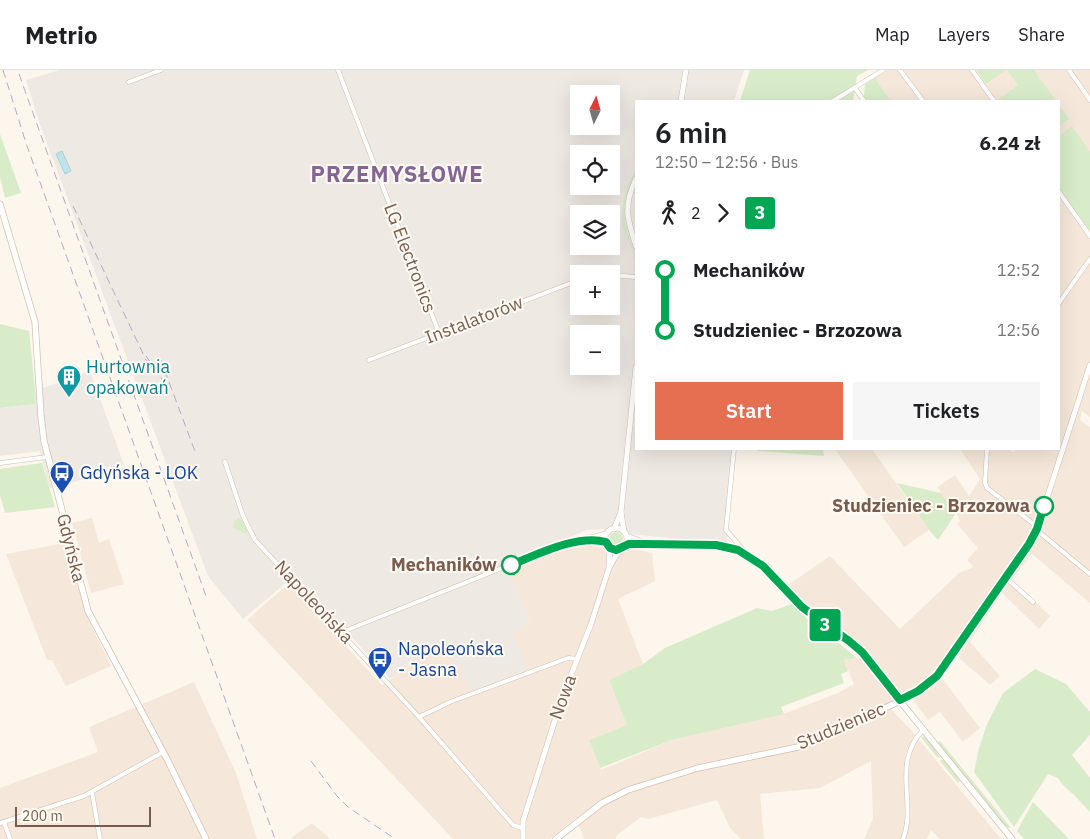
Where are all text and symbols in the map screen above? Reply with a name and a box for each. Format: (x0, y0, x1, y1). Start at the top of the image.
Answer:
text: Metrio (25, 19, 97, 51)
text: Map (875, 23, 910, 46)
text: Layers (938, 23, 990, 46)
text: Share (1018, 23, 1065, 46)
north arrow (570, 85, 620, 135)
map controls (570, 85, 620, 375)
text: 6 min (655, 114, 727, 151)
text: 6.24 zł (980, 131, 1040, 155)
button: locate (570, 145, 620, 195)
text: 12:50 – 12:56 · Bus (655, 152, 798, 172)
district label: PRZEMYSŁOWE (311, 159, 484, 188)
icon: walk (655, 199, 683, 227)
icon: forward (709, 199, 737, 227)
street label: LG Electronics (379, 200, 442, 316)
text: 3 (755, 201, 765, 224)
text: 2 (691, 203, 701, 223)
button: layers (570, 205, 620, 255)
text: Mechaników (693, 258, 805, 282)
text: 12:52 (997, 260, 1040, 280)
button: + (570, 265, 620, 315)
street label: Instalatorów (422, 290, 526, 349)
text: Studzieniec - Brzozowa (693, 318, 902, 342)
text: 12:56 (997, 320, 1040, 340)
button: − (570, 325, 620, 375)
place label: Hurtownia opakowań (86, 355, 170, 399)
building icon: Hurtownia opakowań (56, 364, 82, 398)
button: Start (655, 382, 843, 440)
button: Tickets (853, 382, 1040, 440)
bus stop icon: Gdyńska - LOK (49, 460, 75, 494)
place label: Gdyńska - LOK (80, 461, 199, 484)
place label: Studzieniec - Brzozowa (832, 494, 1030, 517)
marker: Studzieniec - Brzozowa (1034, 496, 1054, 516)
street label: Gdyńska (52, 511, 91, 585)
place label: Mechaników (391, 553, 497, 576)
street label: Napoleońska (270, 555, 359, 648)
marker: Mechaników (501, 555, 521, 575)
line badge: 3 (809, 609, 841, 641)
text: 3 (820, 613, 830, 636)
place label: Napoleońska - Jasna (398, 637, 504, 681)
bus stop icon: Napoleońska - Jasna (367, 646, 393, 680)
street label: Nowa (544, 671, 581, 722)
street label: Studzieniec (793, 697, 888, 754)
scale bar (15, 804, 151, 827)
text: 200 m (22, 807, 63, 825)

